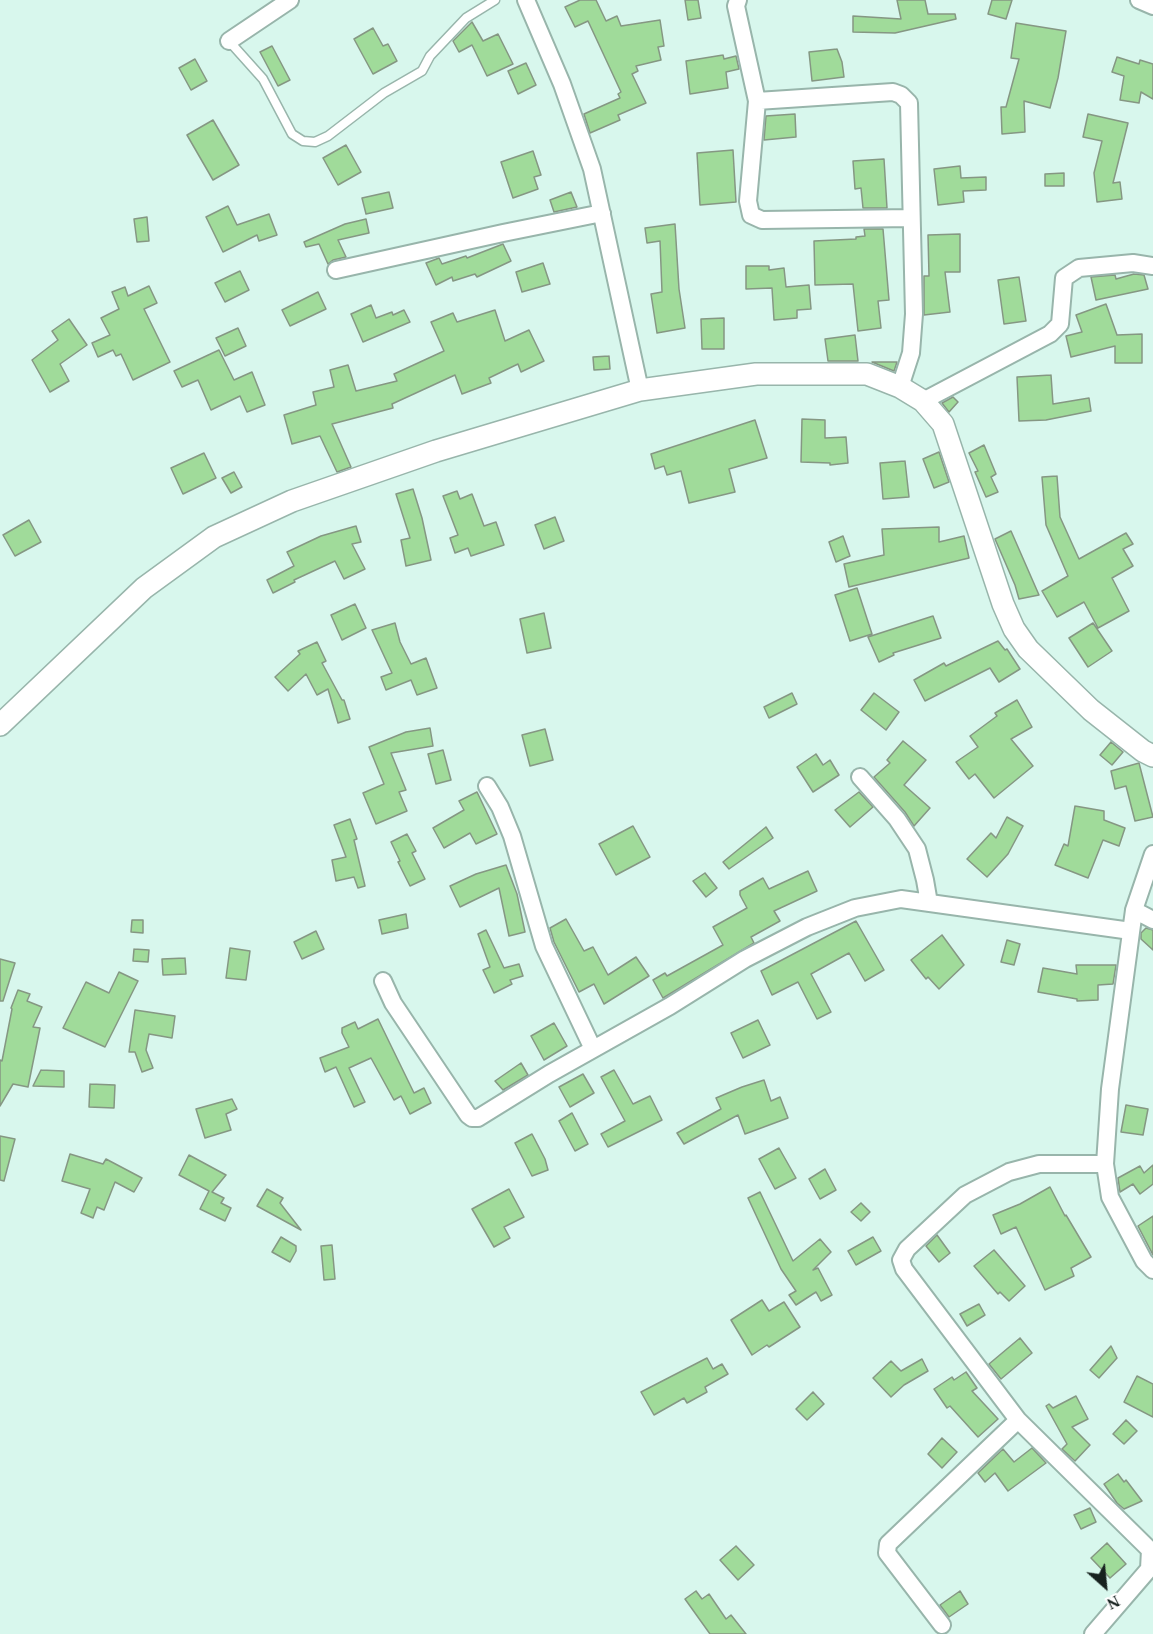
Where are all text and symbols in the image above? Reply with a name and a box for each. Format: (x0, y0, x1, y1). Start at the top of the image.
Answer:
north arrow (1075, 1556, 1135, 1616)
text: N (1104, 1592, 1122, 1613)

